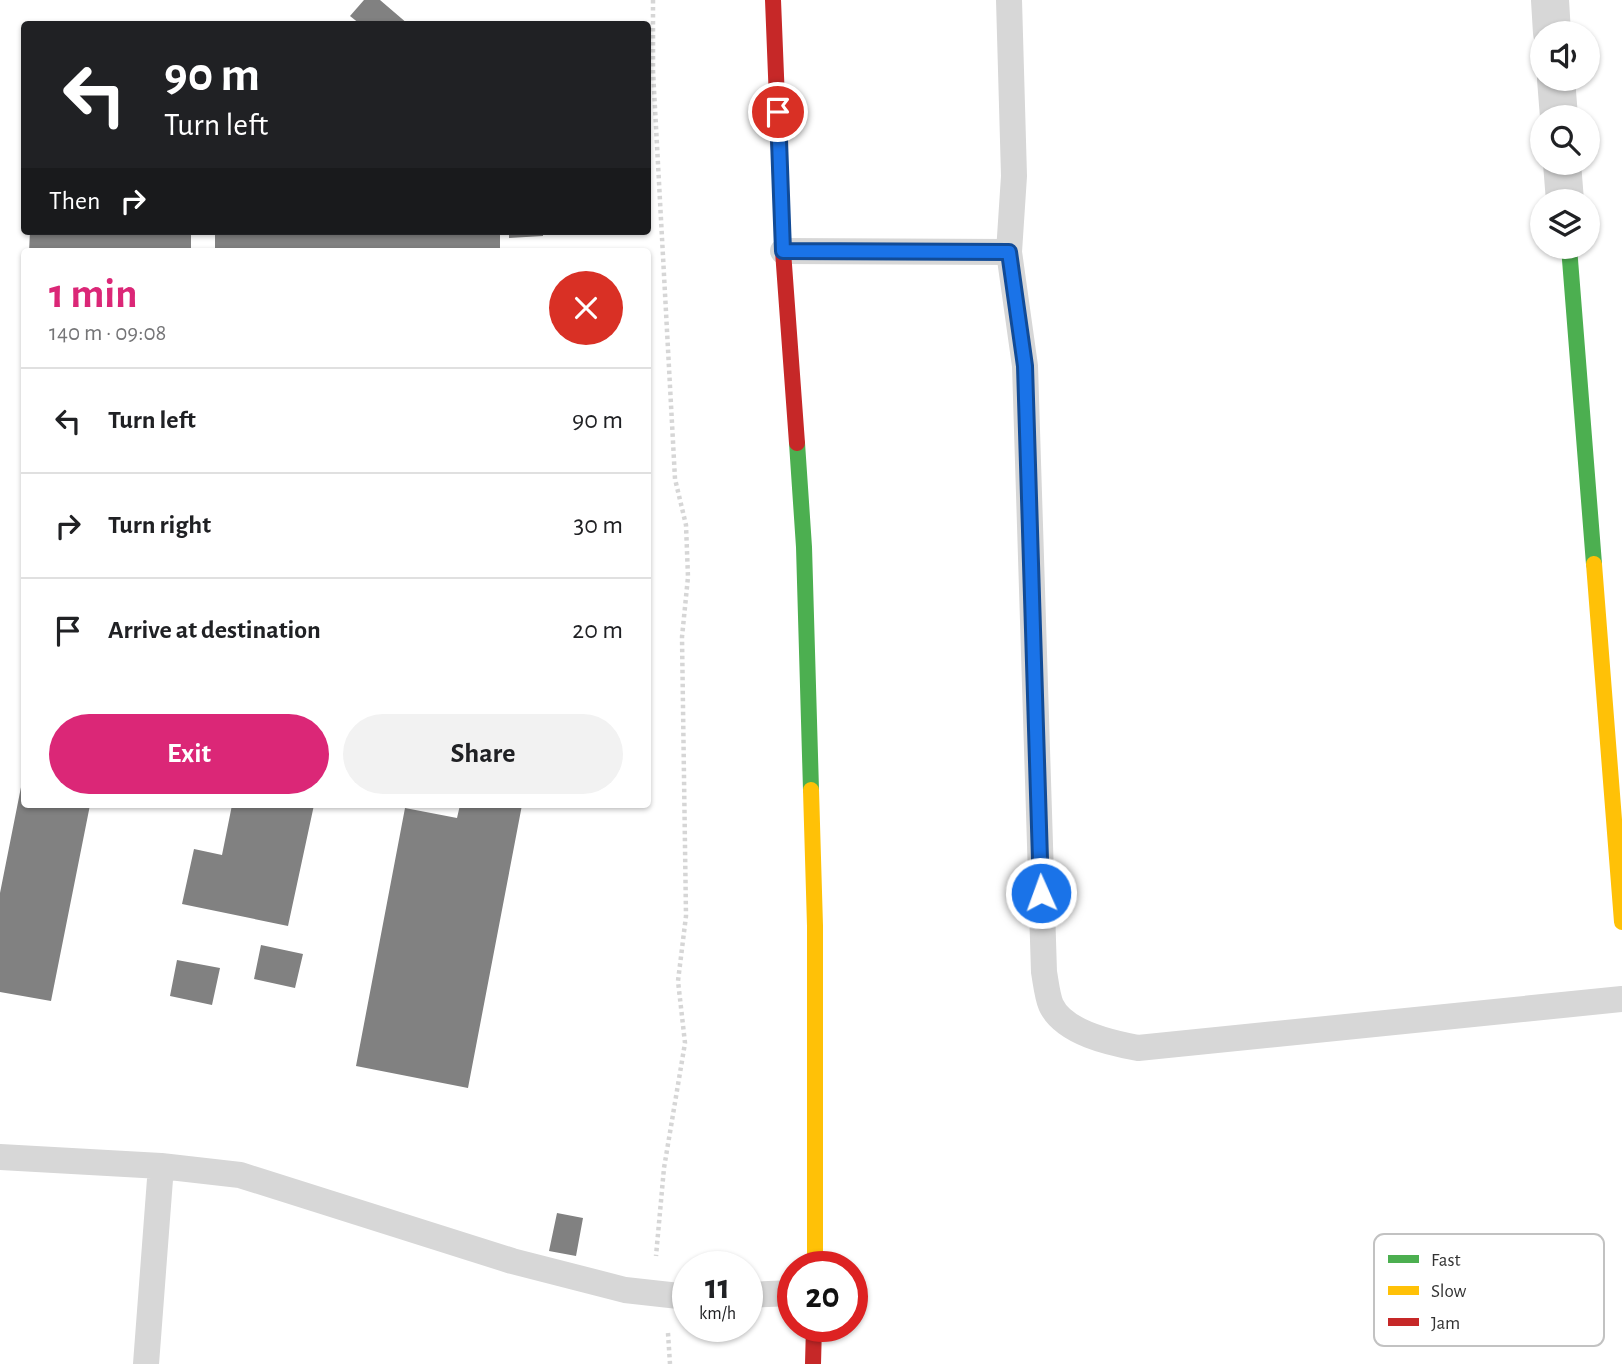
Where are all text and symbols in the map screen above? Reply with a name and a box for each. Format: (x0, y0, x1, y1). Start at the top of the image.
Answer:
map controls (1530, 21, 1600, 259)
button: sound (1530, 21, 1600, 91)
icon: left (49, 49, 140, 140)
text: 90 m (164, 51, 260, 100)
pin (748, 82, 808, 142)
icon: arrive (759, 93, 797, 131)
button: search (1530, 105, 1600, 175)
text: Turn left (164, 109, 268, 141)
icon: right (114, 182, 152, 220)
text: Then (49, 188, 100, 214)
button: layers (1530, 189, 1600, 259)
button: close (549, 271, 623, 345)
text: 1 min (49, 273, 138, 315)
text: 140 m · 09:08 (49, 322, 166, 345)
icon: left (49, 402, 87, 440)
text: Turn left (108, 407, 196, 433)
text: 90 m (572, 407, 623, 433)
icon: right (49, 507, 87, 545)
text: Turn right (108, 512, 211, 538)
text: 30 m (573, 512, 623, 538)
icon: arrive (49, 612, 87, 650)
text: Arrive at destination (108, 617, 321, 643)
text: 20 m (572, 617, 623, 643)
button: Exit (49, 714, 329, 794)
button: Share (343, 714, 623, 794)
position arrow (1004, 856, 1078, 930)
legend (1374, 1234, 1604, 1346)
speed limit sign: 20 (777, 1251, 868, 1342)
text: Fast (1431, 1251, 1461, 1270)
text: 11 (705, 1270, 730, 1305)
text: Slow (1431, 1282, 1467, 1301)
text: km/h (699, 1305, 736, 1323)
text: Jam (1431, 1314, 1460, 1333)

